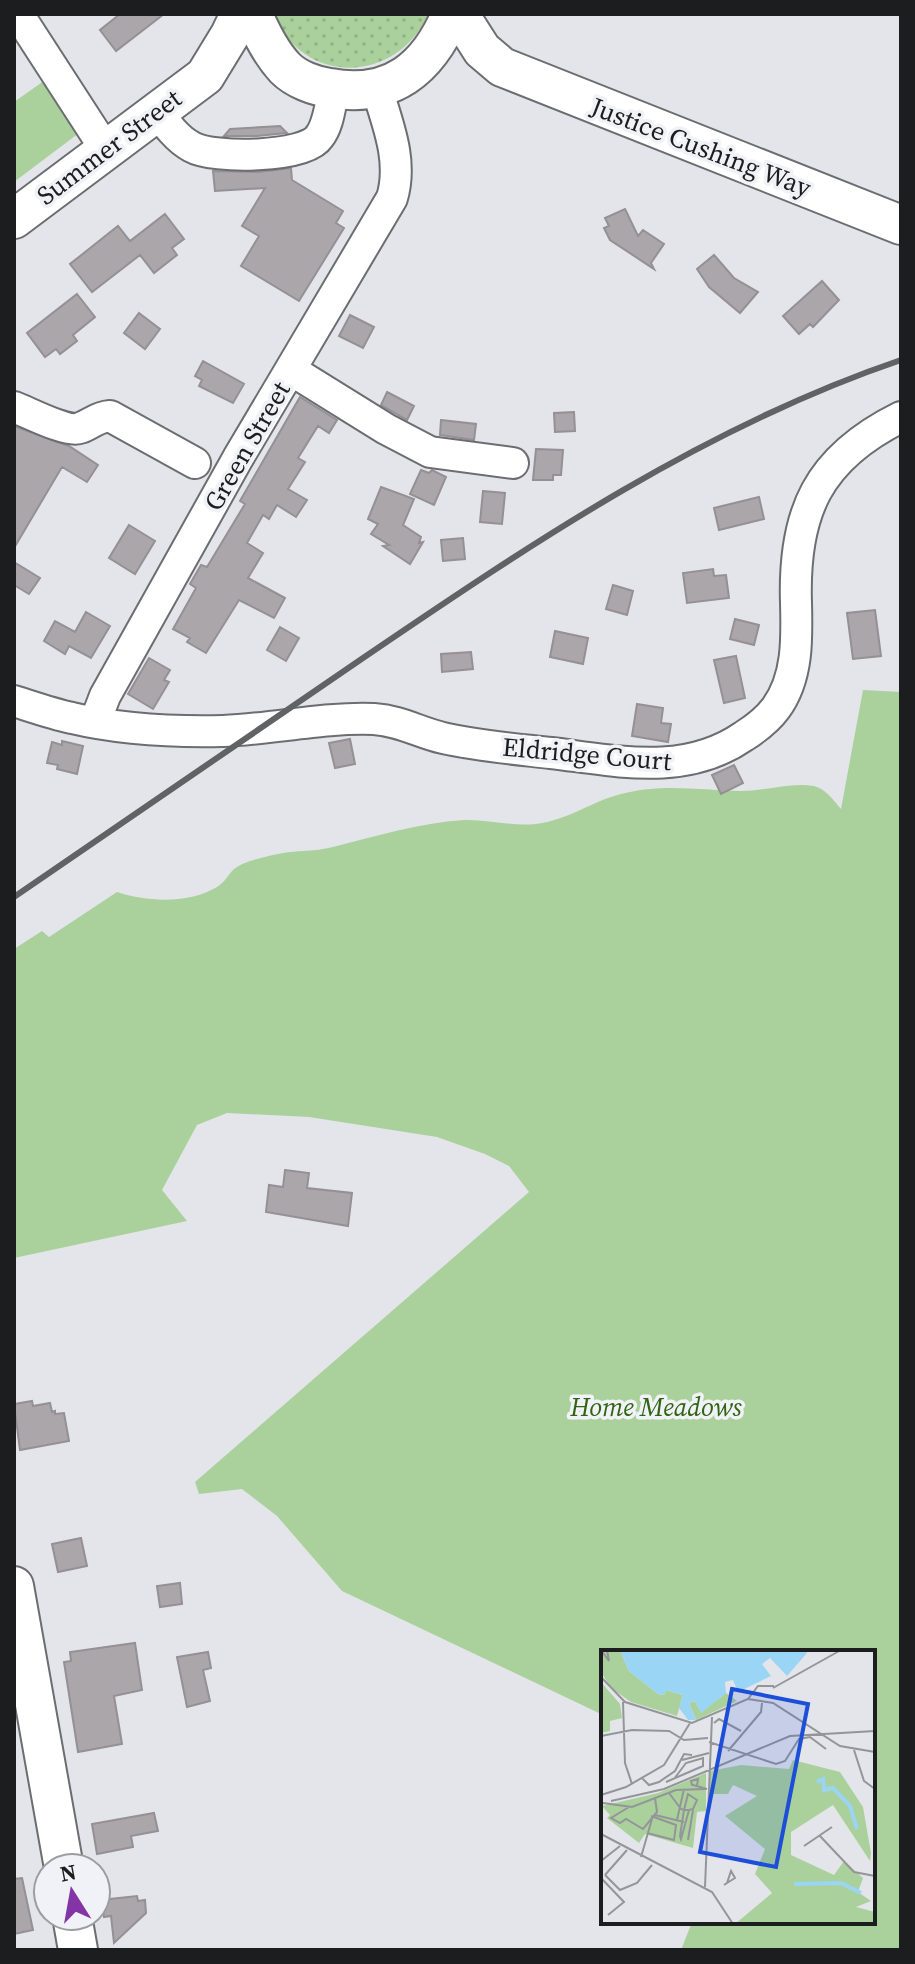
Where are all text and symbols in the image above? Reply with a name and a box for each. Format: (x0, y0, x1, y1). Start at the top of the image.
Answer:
street label: Summer Street (29, 80, 189, 213)
street label: Justice Cushing Way (585, 88, 817, 206)
street label: Green Street (195, 374, 299, 517)
street label: Eldridge Court (501, 729, 674, 779)
park label: Home Meadows (569, 1389, 742, 1425)
inset map (601, 1650, 875, 1924)
north arrow (32, 1852, 112, 1932)
text: N (57, 1856, 79, 1889)

